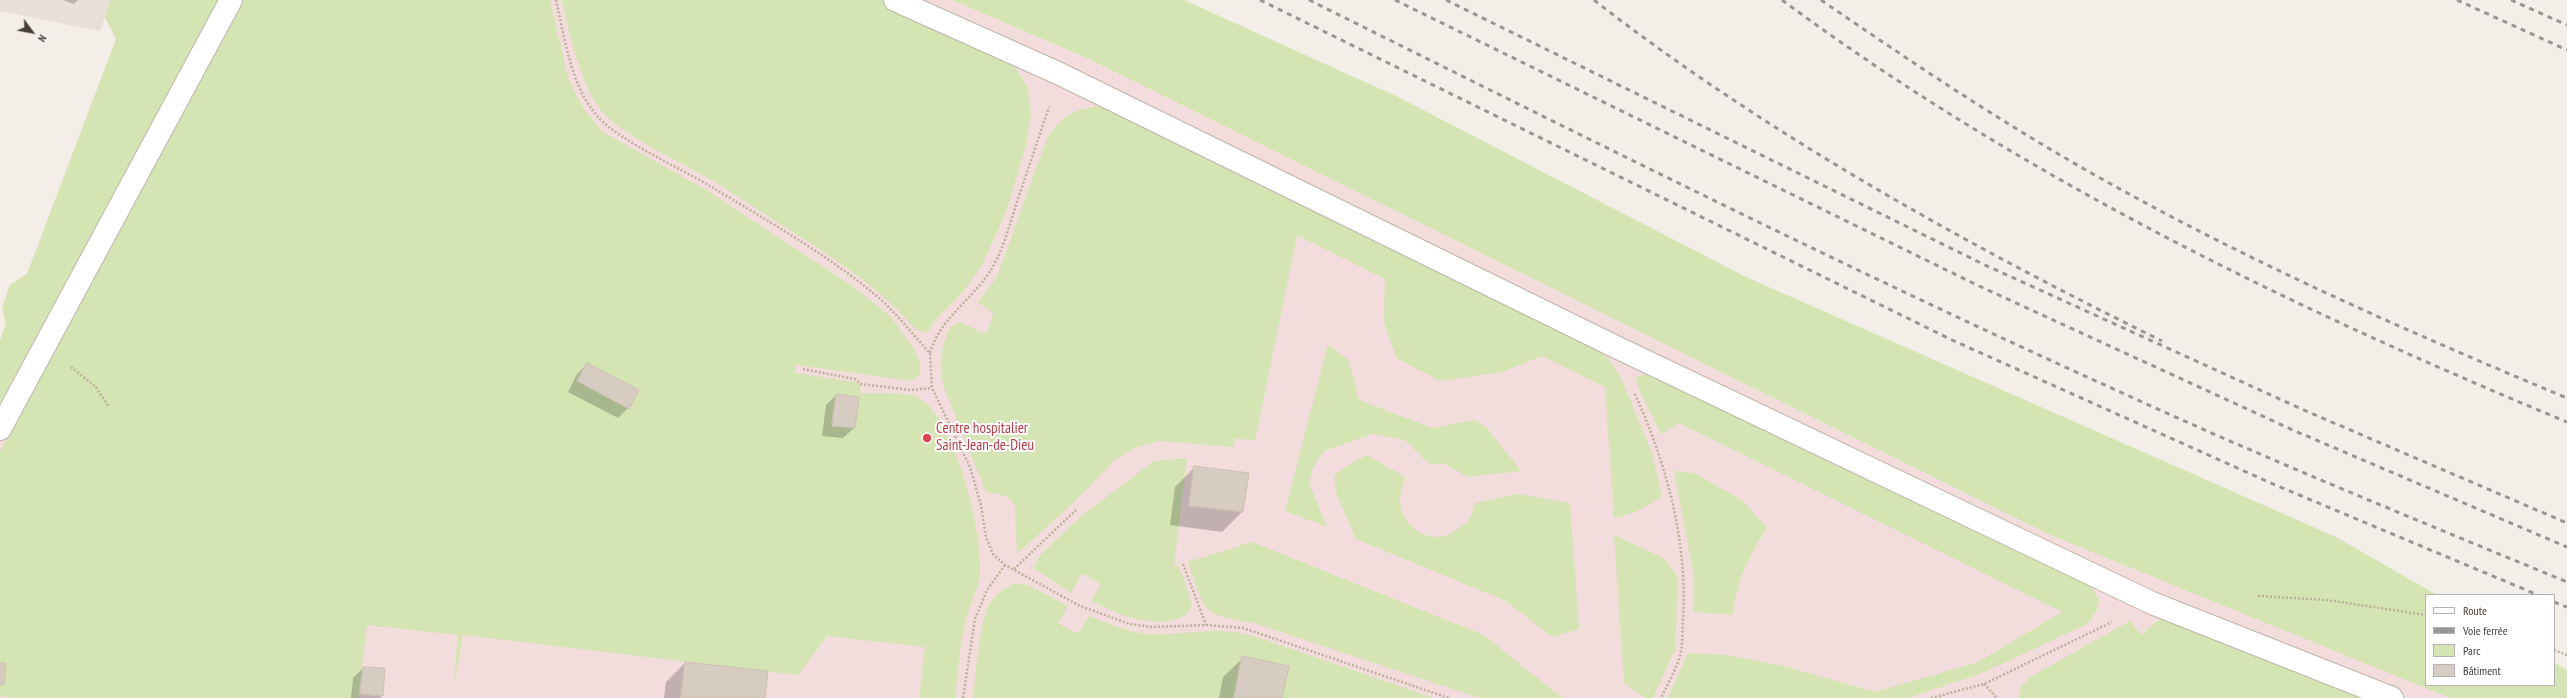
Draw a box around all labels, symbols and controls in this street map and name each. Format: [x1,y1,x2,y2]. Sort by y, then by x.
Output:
north arrow [12,12,52,52]
text: N [35,32,50,45]
place label: Centre hospitalier Saint-Jean-de-Dieu [936,420,1034,455]
marker: Centre hospitalier Saint-Jean-de-Dieu [921,432,933,444]
legend [2425,594,2555,686]
text: Route [2463,603,2487,618]
text: Voie ferrée [2463,623,2508,638]
text: Parc [2463,643,2480,658]
text: Bâtiment [2463,663,2501,678]

